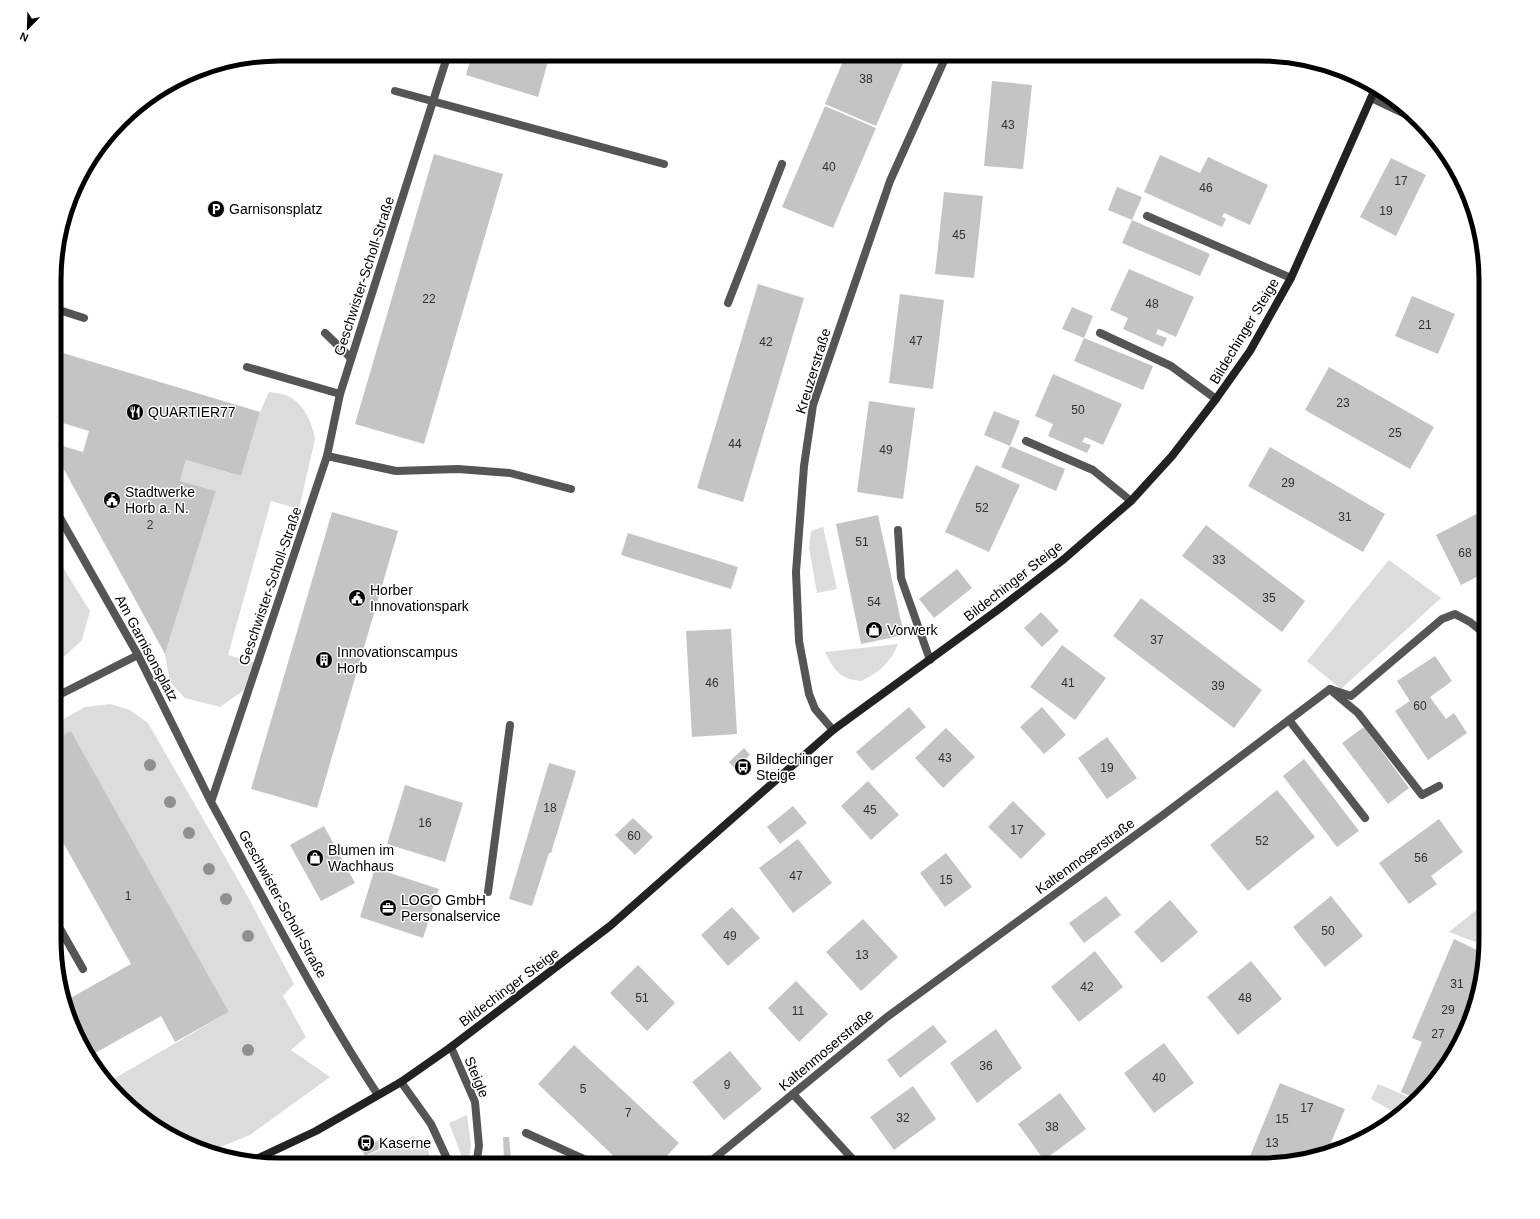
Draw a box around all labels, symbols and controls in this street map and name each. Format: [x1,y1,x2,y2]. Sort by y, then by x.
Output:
north arrow [8,8,48,48]
text: N [18,30,30,44]
house number: 38 [859,72,873,86]
house number: 43 [1001,118,1015,132]
house number: 40 [822,160,836,174]
house number: 17 [1394,174,1408,188]
house number: 46 [1199,181,1213,195]
street label: Geschwister-Scholl-Straße [331,194,397,358]
parking icon: Garnisonsplatz [206,199,226,219]
place label: Garnisonsplatz [229,201,322,217]
house number: 19 [1379,204,1393,218]
house number: 45 [952,228,966,242]
street label: Bildechinger Steige [1206,275,1282,387]
house number: 22 [422,292,436,306]
house number: 48 [1145,297,1159,311]
house number: 21 [1418,318,1432,332]
street label: Kreuzerstraße [792,326,834,416]
house number: 47 [909,334,923,348]
house number: 42 [759,335,773,349]
house number: 23 [1336,396,1350,410]
restaurant icon: QUARTIER77 [125,402,145,422]
house number: 50 [1071,403,1085,417]
place label: QUARTIER77 [148,404,236,420]
house number: 25 [1388,426,1402,440]
house number: 44 [728,437,742,451]
house number: 49 [879,443,893,457]
house number: 29 [1281,476,1295,490]
place label: Stadtwerke Horb a. N. [125,484,195,516]
public building icon: Stadtwerke Horb a. N. [102,490,122,510]
house number: 52 [975,501,989,515]
street label: Geschwister-Scholl-Straße [235,504,305,667]
house number: 31 [1338,510,1352,524]
house number: 2 [147,518,154,532]
house number: 51 [855,535,869,549]
street label: Bildechinger Steige [961,537,1066,624]
house number: 68 [1458,546,1472,560]
house number: 33 [1212,553,1226,567]
place label: Horber Innovationspark [370,582,470,614]
public building icon: Horber Innovationspark [347,588,367,608]
house number: 35 [1262,591,1276,605]
street label: Am Garnisonsplatz [112,592,182,704]
house number: 54 [867,595,881,609]
shop icon: Vorwerk [864,620,884,640]
place label: Vorwerk [887,622,939,638]
house number: 37 [1150,633,1164,647]
place label: Innovationscampus Horb [337,644,458,676]
building icon: Innovationscampus Horb [314,650,334,670]
house number: 46 [705,676,719,690]
house number: 41 [1061,676,1075,690]
house number: 39 [1211,679,1225,693]
house number: 60 [1413,699,1427,713]
place label: Bildechinger Steige [756,751,833,783]
house number: 43 [938,751,952,765]
bus stop icon: Bildechinger Steige [733,757,753,777]
house number: 19 [1100,761,1114,775]
house number: 18 [543,801,557,815]
house number: 45 [863,803,877,817]
street label: Kaltenmoserstraße [1032,815,1138,897]
house number: 16 [418,816,432,830]
house number: 17 [1010,823,1024,837]
street label: Geschwister-Scholl-Straße [236,827,330,981]
house number: 60 [627,829,641,843]
house number: 52 [1255,834,1269,848]
place label: Blumen im Wachhaus [328,842,394,874]
shop icon: Blumen im Wachhaus [305,848,325,868]
house number: 56 [1414,851,1428,865]
house number: 47 [789,869,803,883]
house number: 15 [939,873,953,887]
house number: 1 [125,889,132,903]
place label: LOGO GmbH Personalservice [401,892,501,924]
office icon: LOGO GmbH Personalservice [378,898,398,918]
house number: 50 [1321,924,1335,938]
house number: 49 [723,929,737,943]
street label: Bildechinger Steige [456,944,562,1030]
house number: 13 [855,948,869,962]
house number: 31 [1450,977,1464,991]
house number: 42 [1080,980,1094,994]
house number: 51 [635,991,649,1005]
house number: 48 [1238,991,1252,1005]
house number: 29 [1441,1003,1455,1017]
house number: 11 [792,1004,805,1018]
street label: Kaltenmoserstraße [776,1006,877,1094]
house number: 27 [1431,1027,1445,1041]
street label: Steigle [462,1054,493,1100]
house number: 36 [979,1059,993,1073]
house number: 40 [1152,1071,1166,1085]
house number: 9 [724,1078,731,1092]
house number: 5 [580,1082,587,1096]
house number: 17 [1300,1101,1314,1115]
house number: 7 [625,1106,632,1120]
house number: 32 [896,1111,910,1125]
house number: 15 [1275,1112,1289,1126]
house number: 38 [1045,1120,1059,1134]
bus stop icon: Kaserne [356,1133,376,1153]
place label: Kaserne [379,1135,431,1151]
house number: 13 [1265,1136,1279,1150]

